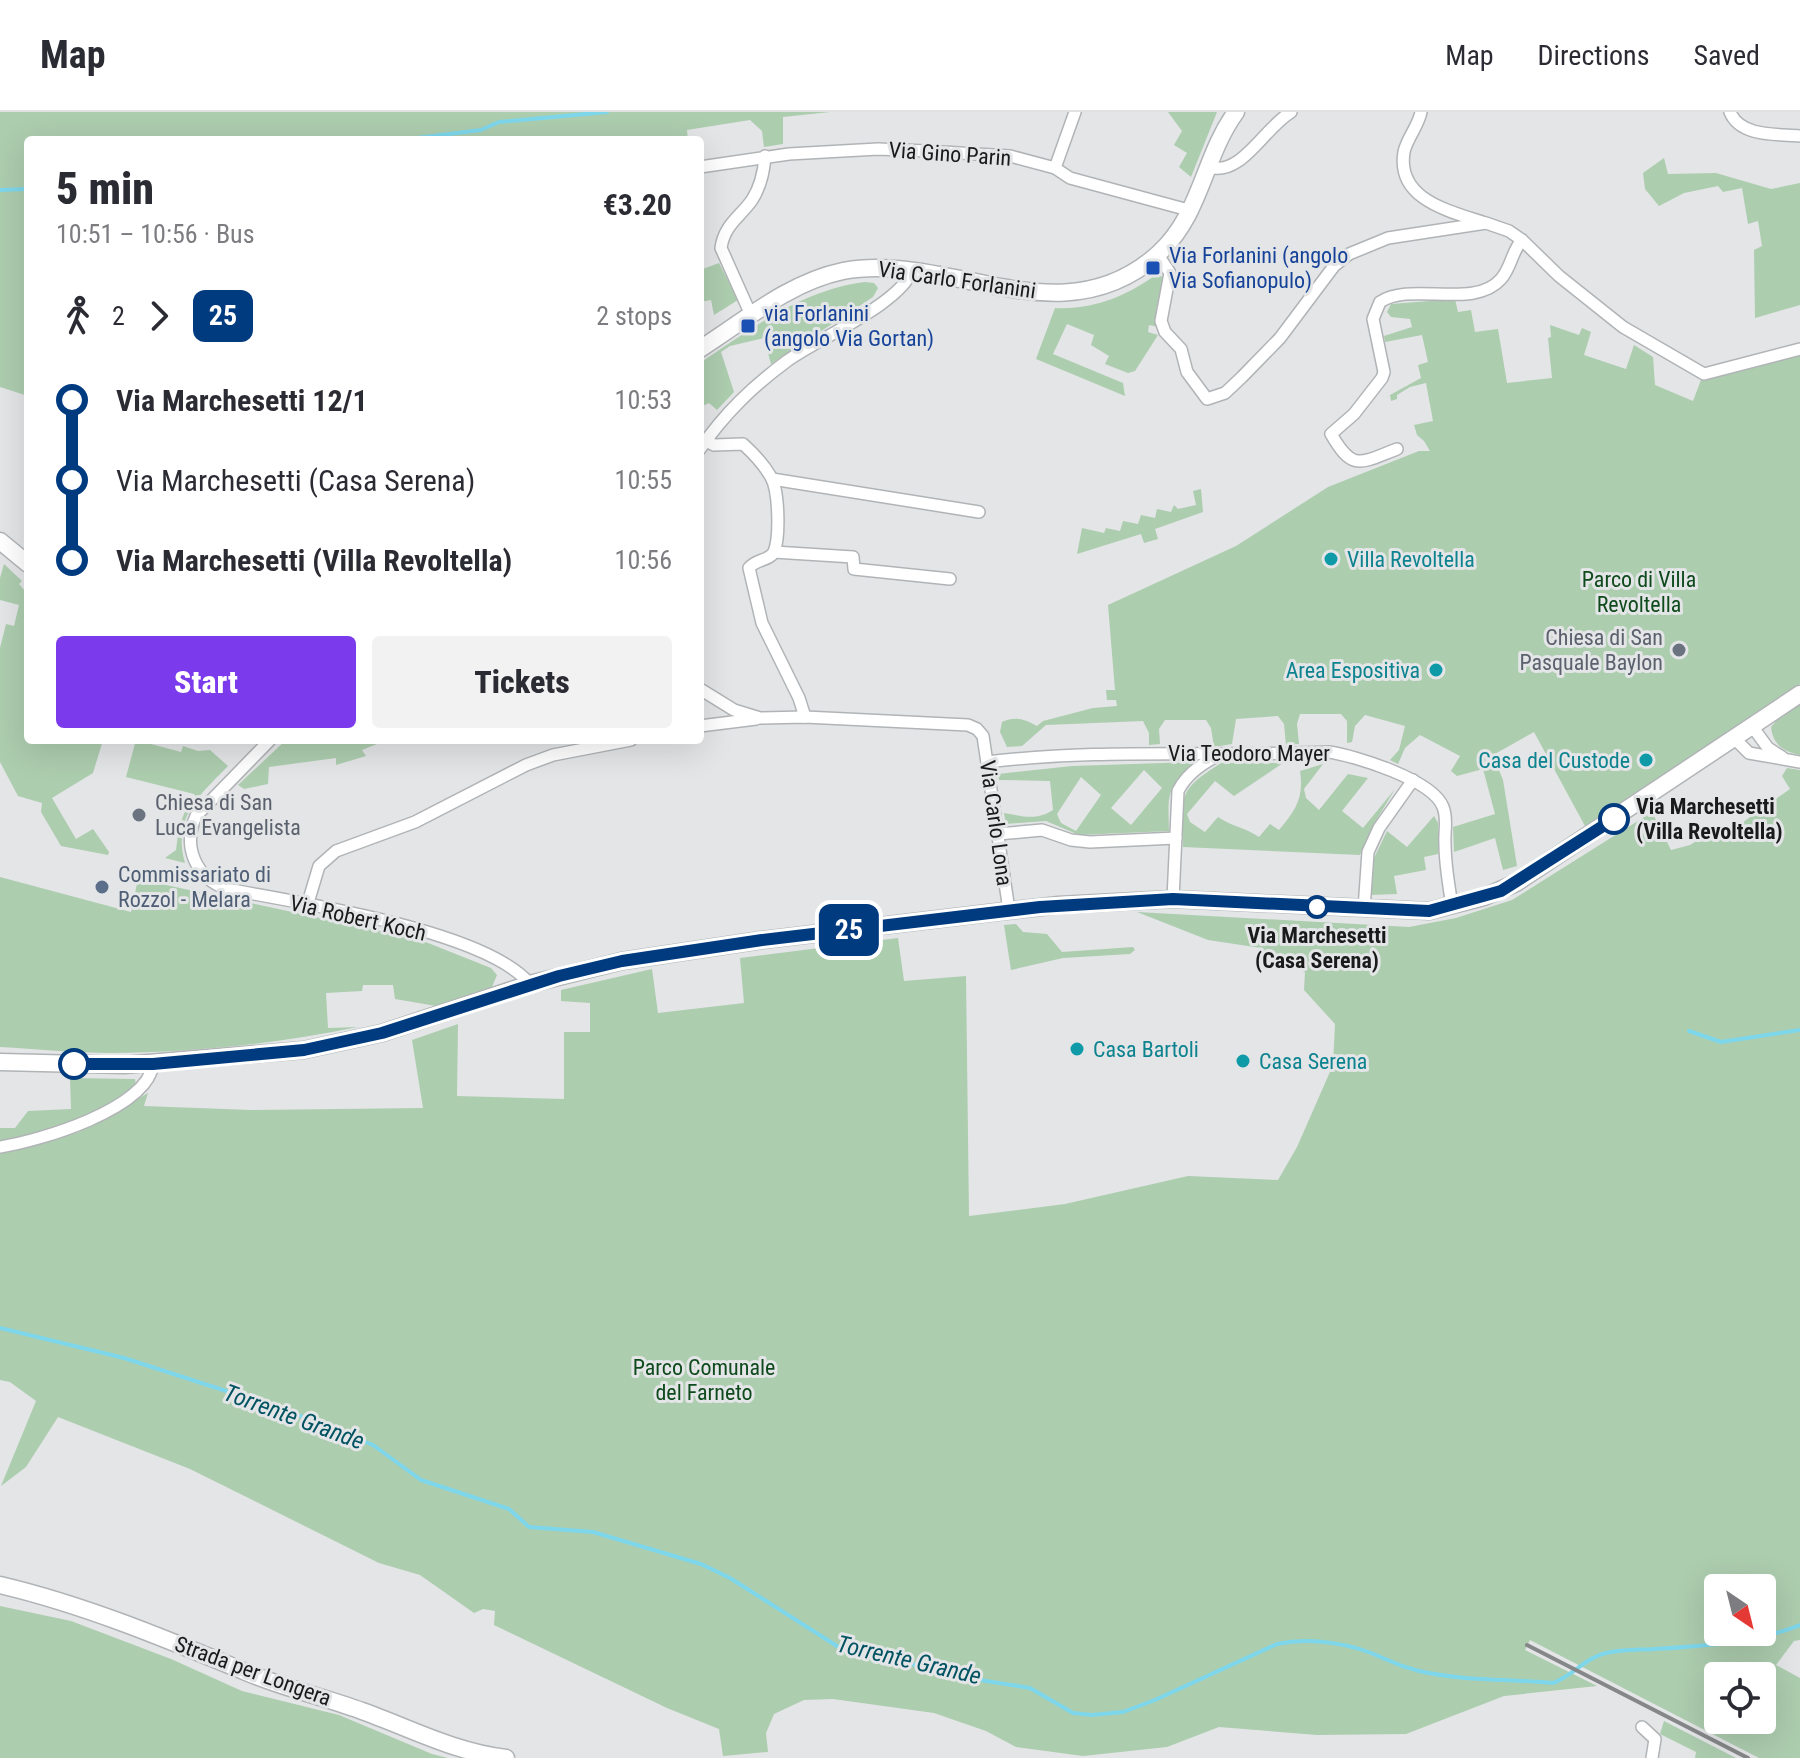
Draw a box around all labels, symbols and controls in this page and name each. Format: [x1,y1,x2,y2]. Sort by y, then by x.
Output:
text: Map [40,33,106,77]
text: Map [1445,39,1494,72]
text: Directions [1538,39,1649,72]
text: Saved [1693,39,1760,72]
street label: Via Gino Parin [888,137,1012,171]
text: 5 min [56,163,154,215]
text: €3.20 [603,187,672,222]
text: 10:51 – 10:56 · Bus [56,219,255,249]
place label: Via Forlanini (angolo Via Sofianopulo) [1169,243,1348,294]
street label: Via Carlo Forlanini [877,257,1037,303]
marker: Via Forlanini (angolo Via Sofianopulo) [1144,259,1162,277]
icon: walk [56,294,100,338]
icon: forward [137,294,181,338]
text: 25 [209,299,237,332]
text: 2 [112,301,125,331]
text: 2 stops [596,301,672,331]
place label: via Forlanini (angolo Via Gortan) [764,301,934,352]
marker: via Forlanini (angolo Via Gortan) [739,317,757,335]
text: Via Marchesetti 12/1 [116,383,368,418]
text: 10:53 [615,385,672,415]
text: Via Marchesetti (Casa Serena) [116,463,475,498]
text: 10:55 [615,465,672,495]
text: Via Marchesetti (Villa Revoltella) [116,543,512,578]
text: 10:56 [615,545,672,575]
place label: Villa Revoltella [1347,547,1475,572]
marker: Villa Revoltella [1322,550,1340,568]
park label: Parco di Villa Revoltella [1582,567,1696,617]
place label: Chiesa di San Pasquale Baylon [1519,625,1663,675]
button: Start [56,636,356,728]
button: Tickets [372,636,672,728]
marker: Chiesa di San Pasquale Baylon [1670,641,1688,659]
place label: Area Espositiva [1286,658,1420,683]
marker: Area Espositiva [1427,661,1445,679]
street label: Via Teodoro Mayer [1168,741,1330,766]
place label: Casa del Custode [1478,748,1630,773]
marker: Casa del Custode [1637,751,1655,769]
street label: Via Carlo Lona [975,759,1017,887]
place label: Chiesa di San Luca Evangelista [155,790,301,840]
place label: Via Marchesetti (Villa Revoltella) [1636,794,1783,844]
marker: Via Marchesetti (Villa Revoltella) [1599,804,1629,834]
marker: Chiesa di San Luca Evangelista [130,806,148,824]
place label: Commissariato di Rozzol - Melara [118,862,271,912]
marker: Commissariato di Rozzol - Melara [93,878,111,896]
street label: Via Robert Koch [287,890,429,946]
marker: Via Marchesetti (Casa Serena) [1306,896,1328,918]
line badge: 25 [813,904,885,956]
text: 25 [835,913,863,946]
place label: Via Marchesetti (Casa Serena) [1248,923,1386,973]
place label: Casa Bartoli [1093,1037,1199,1062]
marker: Casa Bartoli [1068,1040,1086,1058]
unlabelled marker [59,1049,89,1079]
place label: Casa Serena [1259,1049,1367,1074]
marker: Casa Serena [1234,1052,1252,1070]
park label: Parco Comunale del Farneto [633,1355,775,1405]
water label: Torrente Grande [220,1379,368,1455]
north arrow [1704,1574,1776,1646]
map controls [1704,1574,1776,1734]
water label: Torrente Grande [834,1630,984,1690]
street label: Strada per Longera [172,1631,334,1711]
button: locate [1704,1662,1776,1734]

